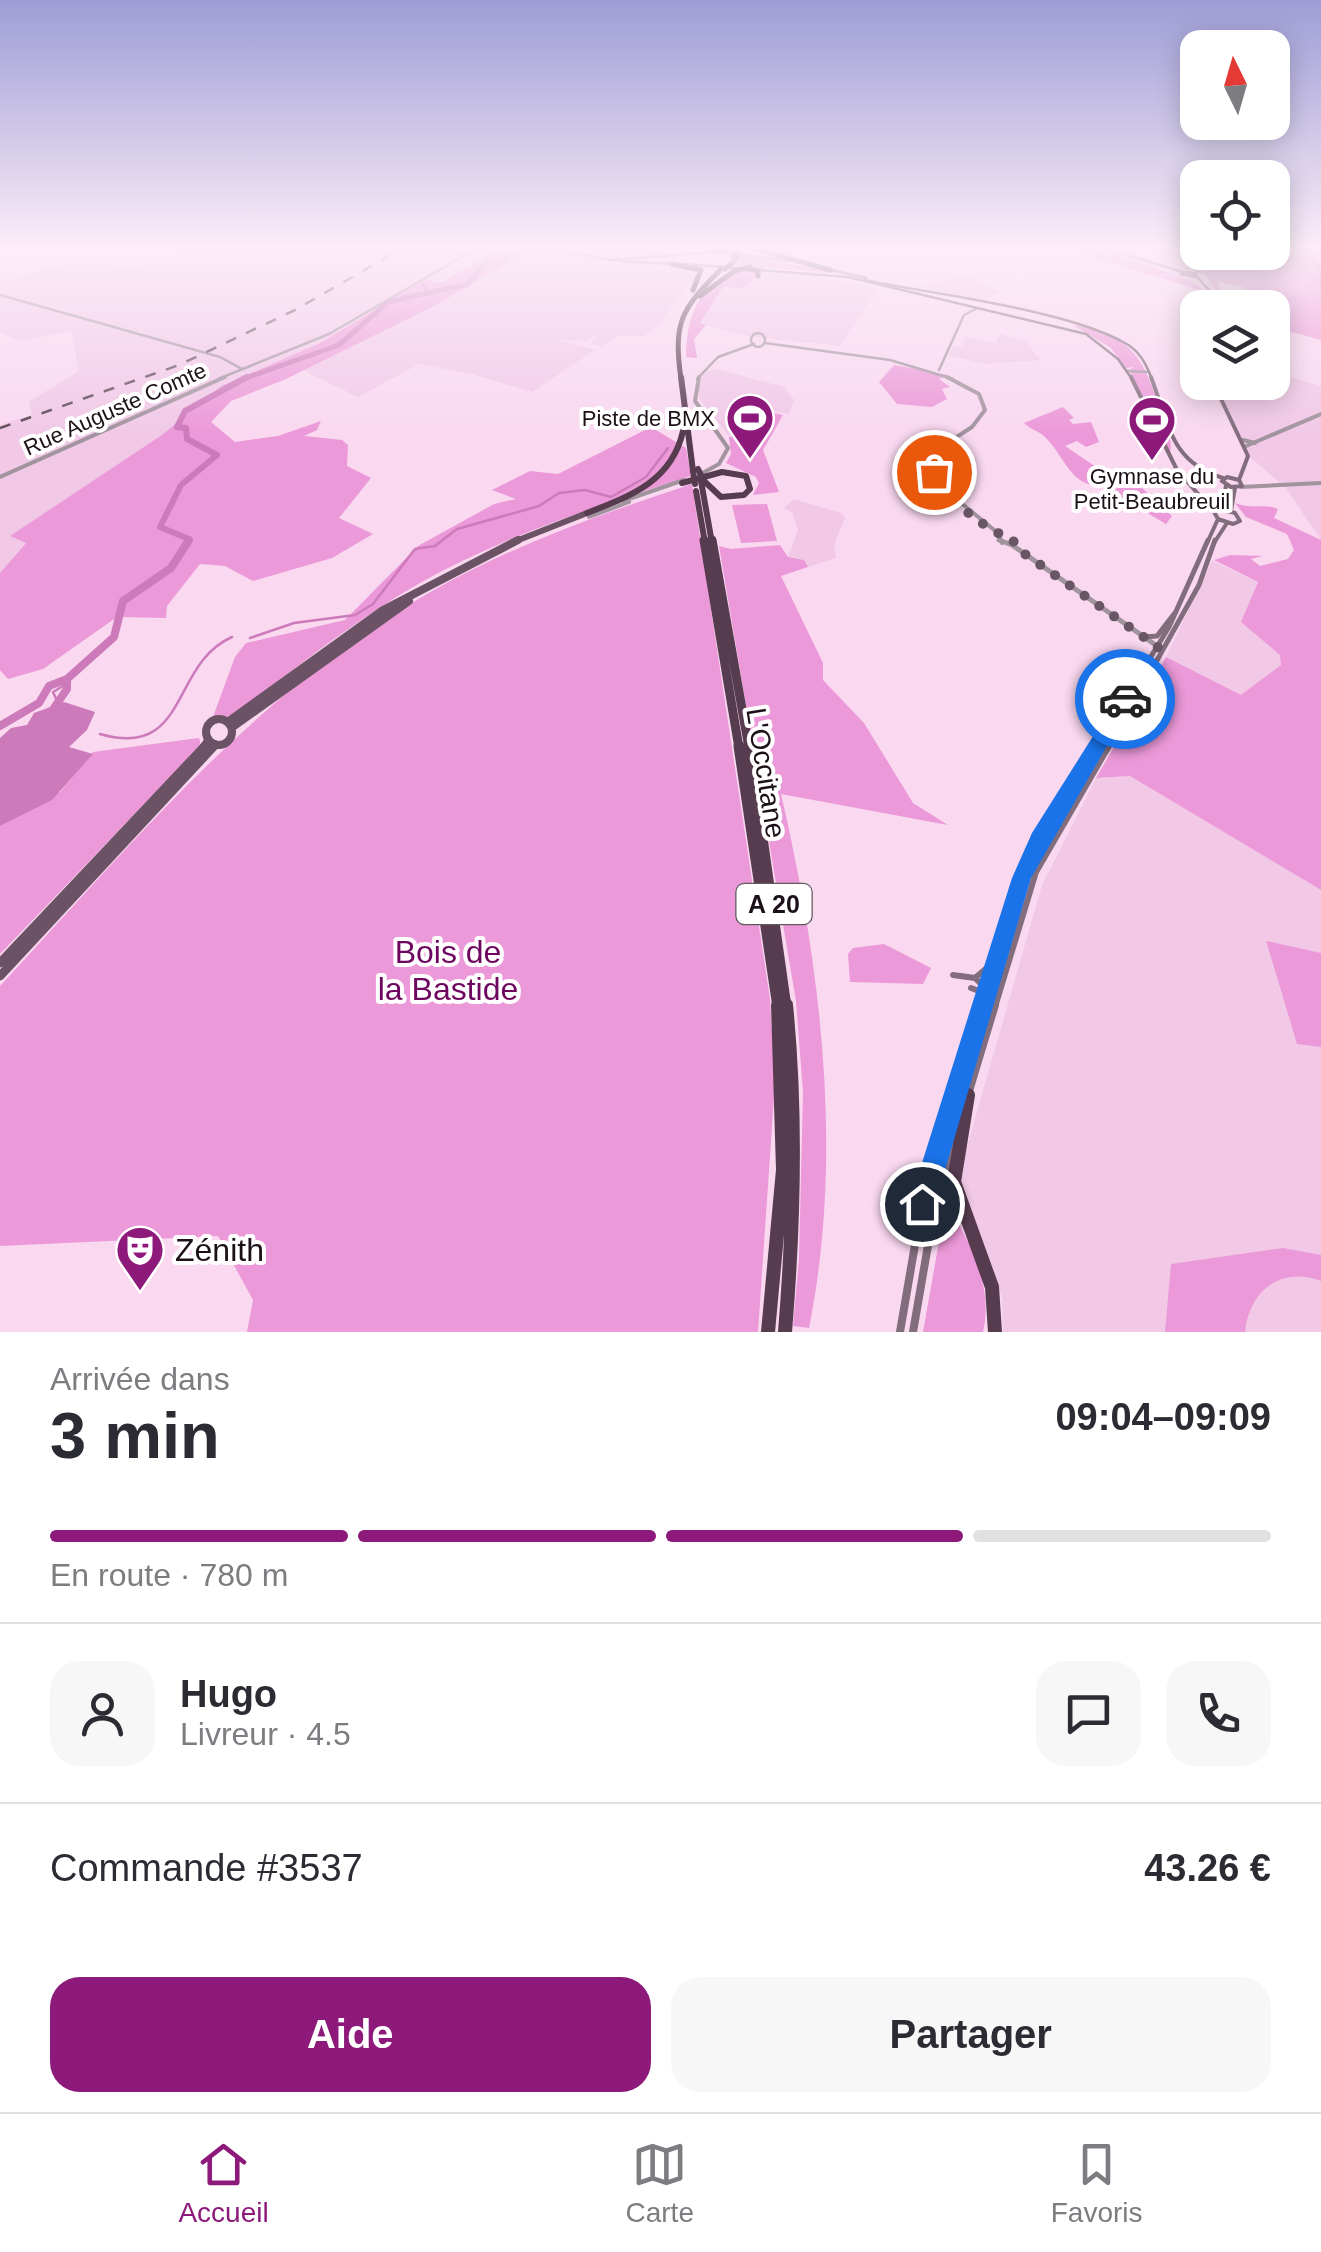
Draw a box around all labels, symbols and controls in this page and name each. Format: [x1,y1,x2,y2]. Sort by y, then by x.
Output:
north arrow [1180,30,1290,140]
map controls [1180,30,1290,400]
button: locate [1180,160,1290,270]
button: layers [1180,290,1290,400]
street label: Rue Auguste Comte [20,358,210,460]
sports icon: Piste de BMX [724,392,776,460]
sports icon: Gymnase du Petit-Beaubreuil [1126,394,1178,462]
place label: Piste de BMX [582,406,715,431]
pin [892,430,977,515]
icon: bag [907,445,962,500]
place label: Gymnase du Petit-Beaubreuil [1074,464,1230,514]
courier [1075,649,1175,749]
icon: car [1098,672,1153,727]
street label: L'Occitane [740,706,792,840]
road number: A 20 [736,884,812,924]
park label: Bois de la Bastide [378,934,518,1007]
pin [880,1162,965,1247]
icon: home [895,1177,950,1232]
theatre icon: Zénith [114,1224,166,1292]
place label: Zénith [175,1232,264,1268]
text: Arrivée dans [50,1361,230,1397]
text: 09:04–09:09 [1055,1396,1271,1438]
text: 3 min [50,1399,220,1472]
text: En route · 780 m [50,1557,288,1593]
button: person [50,1661,155,1766]
button: chat [1036,1661,1141,1766]
button: phone [1166,1661,1271,1766]
text: Hugo [180,1673,277,1715]
text: Livreur · 4.5 [180,1716,351,1752]
text: Commande #3537 [50,1847,363,1889]
text: 43.26 € [1144,1847,1271,1889]
button: Aide [50,1977,651,2092]
button: Partager [671,1977,1271,2092]
tab: Accueil [178,2137,269,2229]
tab: Carte [625,2137,694,2229]
tab: Favoris [1051,2137,1143,2229]

